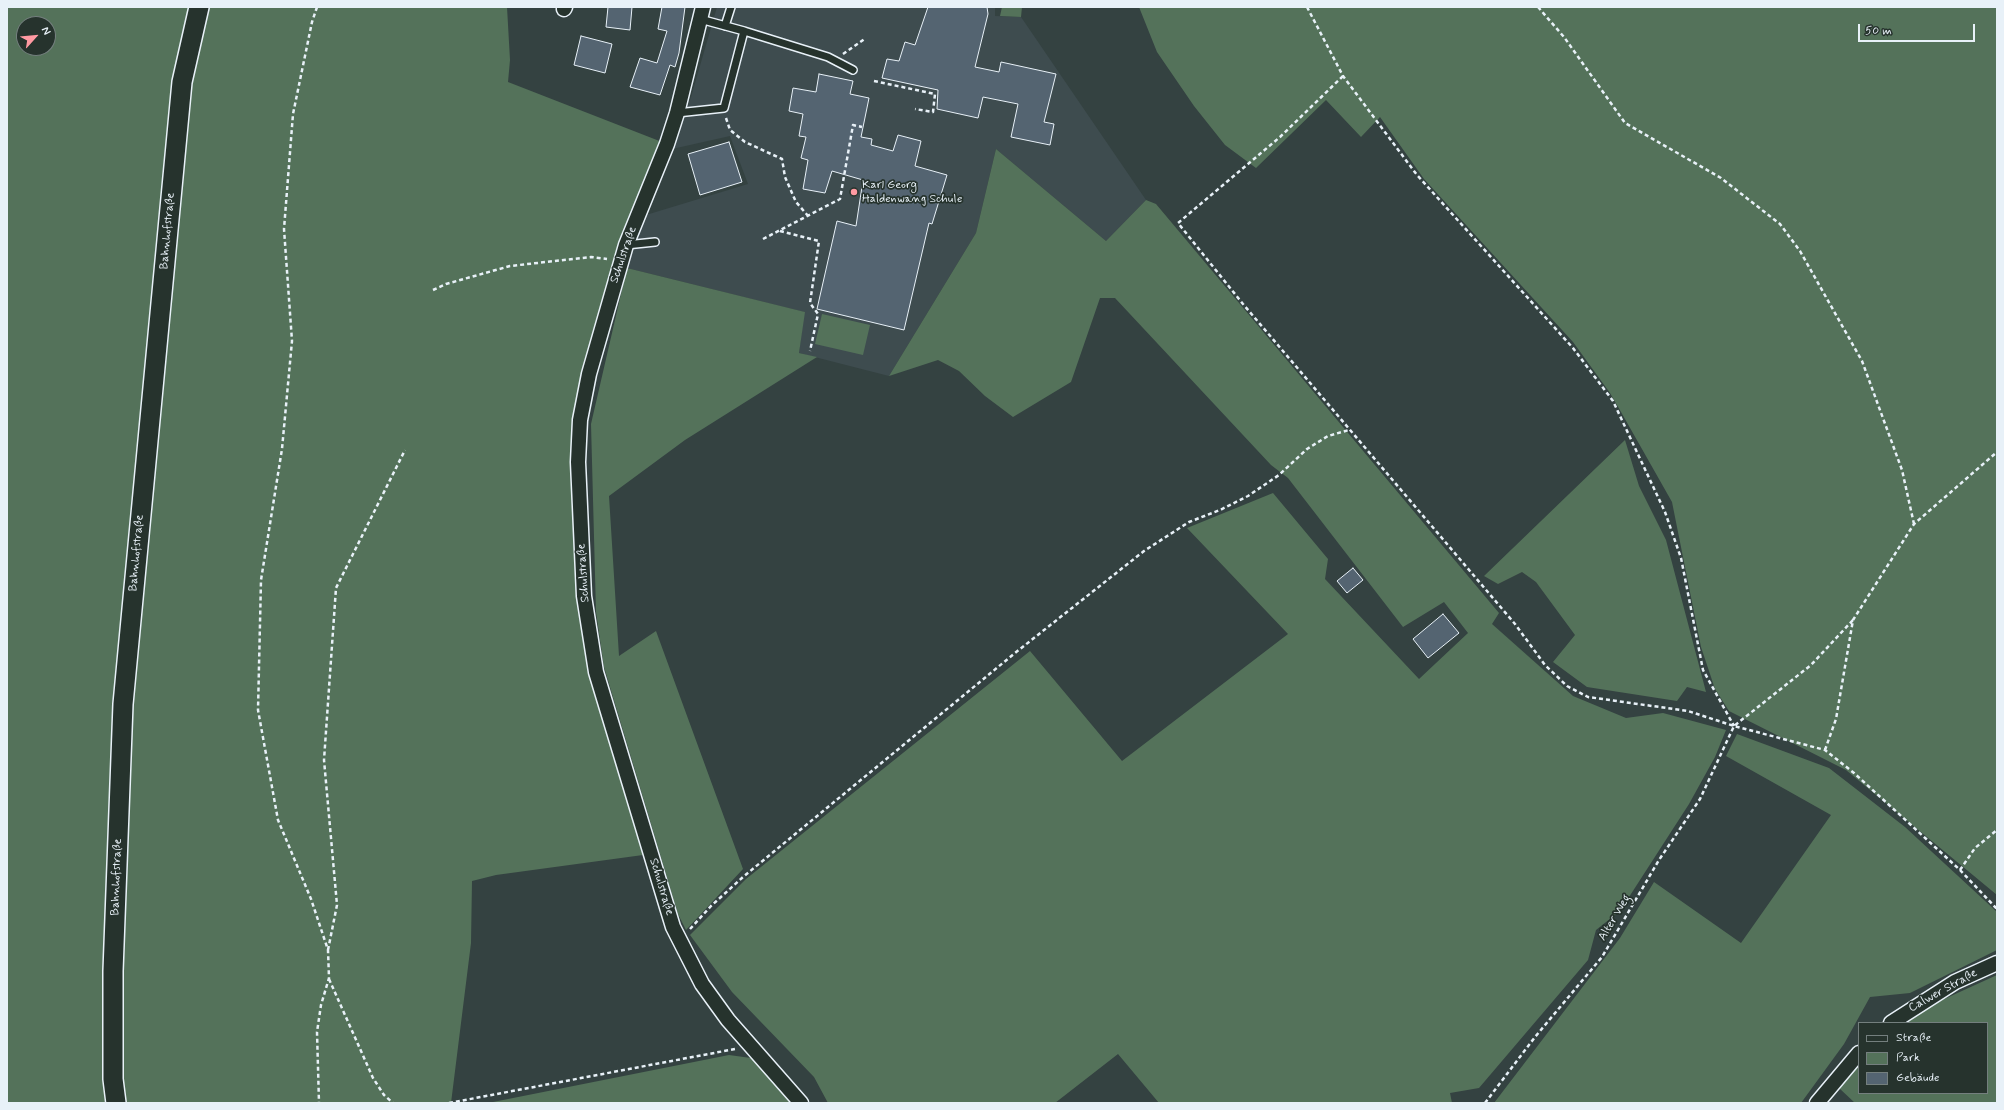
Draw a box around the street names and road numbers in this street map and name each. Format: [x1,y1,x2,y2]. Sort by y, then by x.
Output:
street label: Bahnhofstraße [157,192,179,270]
street label: Schulstraße [608,225,640,285]
street label: Bahnhofstraße [126,514,148,592]
street label: Schulstraße [575,543,593,603]
street label: Bahnhofstraße [108,838,126,916]
street label: Schulstraße [645,857,677,917]
street label: Alter Weg [1596,892,1634,944]
street label: Calwer Straße [1906,966,1980,1016]

